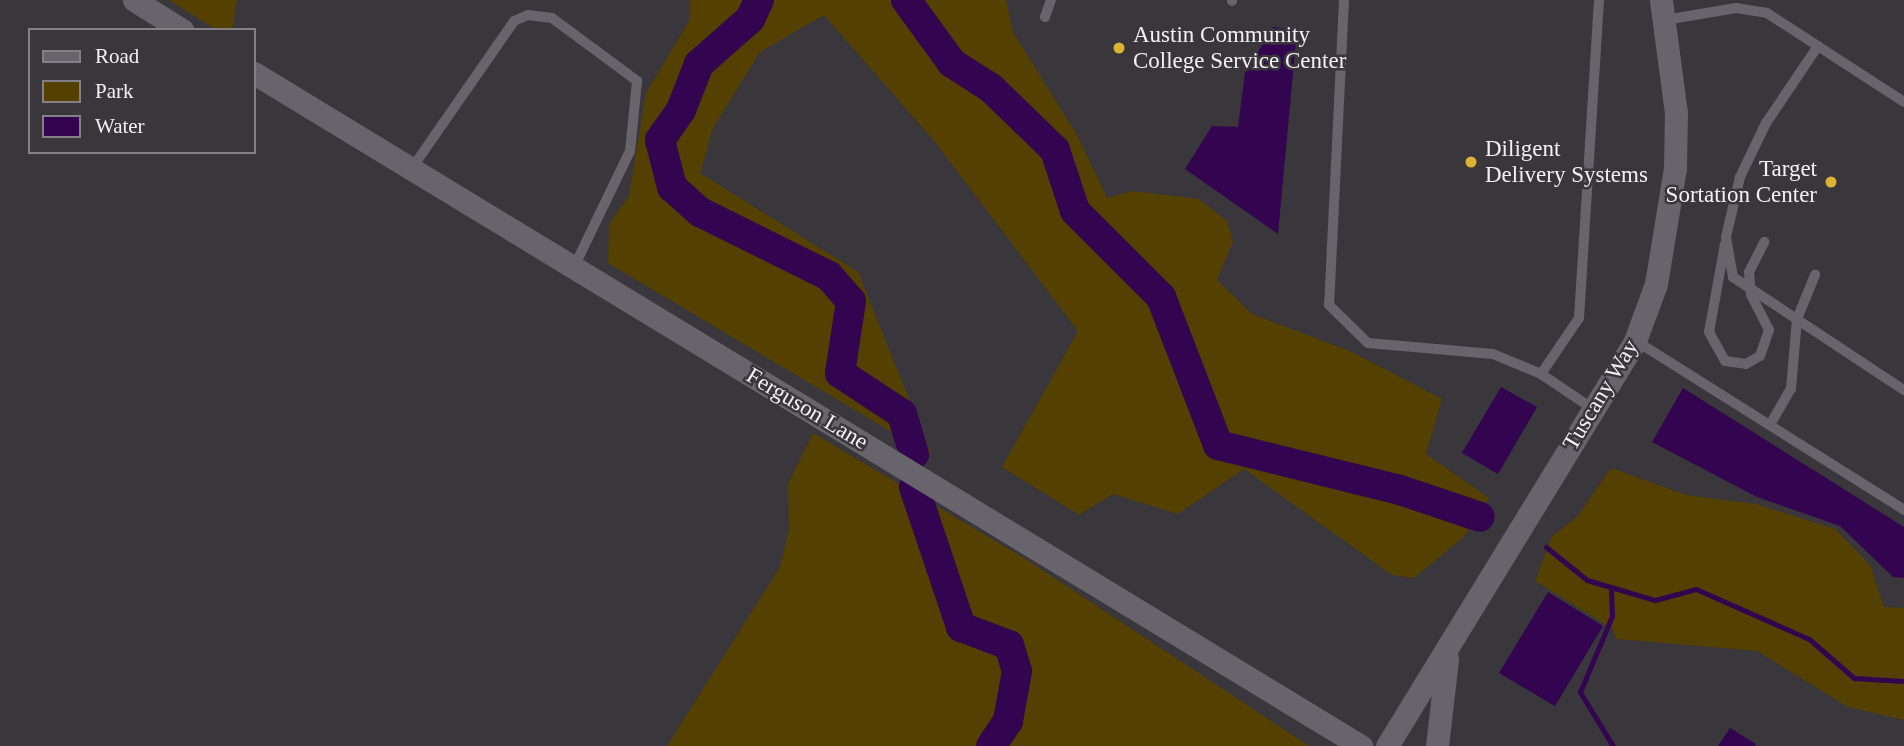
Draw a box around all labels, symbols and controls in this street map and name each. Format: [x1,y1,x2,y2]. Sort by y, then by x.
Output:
place label: Austin Community College Service Center [1133,21,1346,75]
legend [28,28,256,154]
marker: Austin Community College Service Center [1111,40,1127,56]
text: Road [95,44,139,68]
text: Park [95,79,134,103]
text: Water [95,114,145,138]
place label: Diligent Delivery Systems [1485,135,1648,189]
marker: Diligent Delivery Systems [1463,154,1479,170]
place label: Target Sortation Center [1666,155,1817,209]
marker: Target Sortation Center [1823,174,1839,190]
street label: Tuscany Way [1557,335,1645,455]
street label: Ferguson Lane [741,362,873,456]

